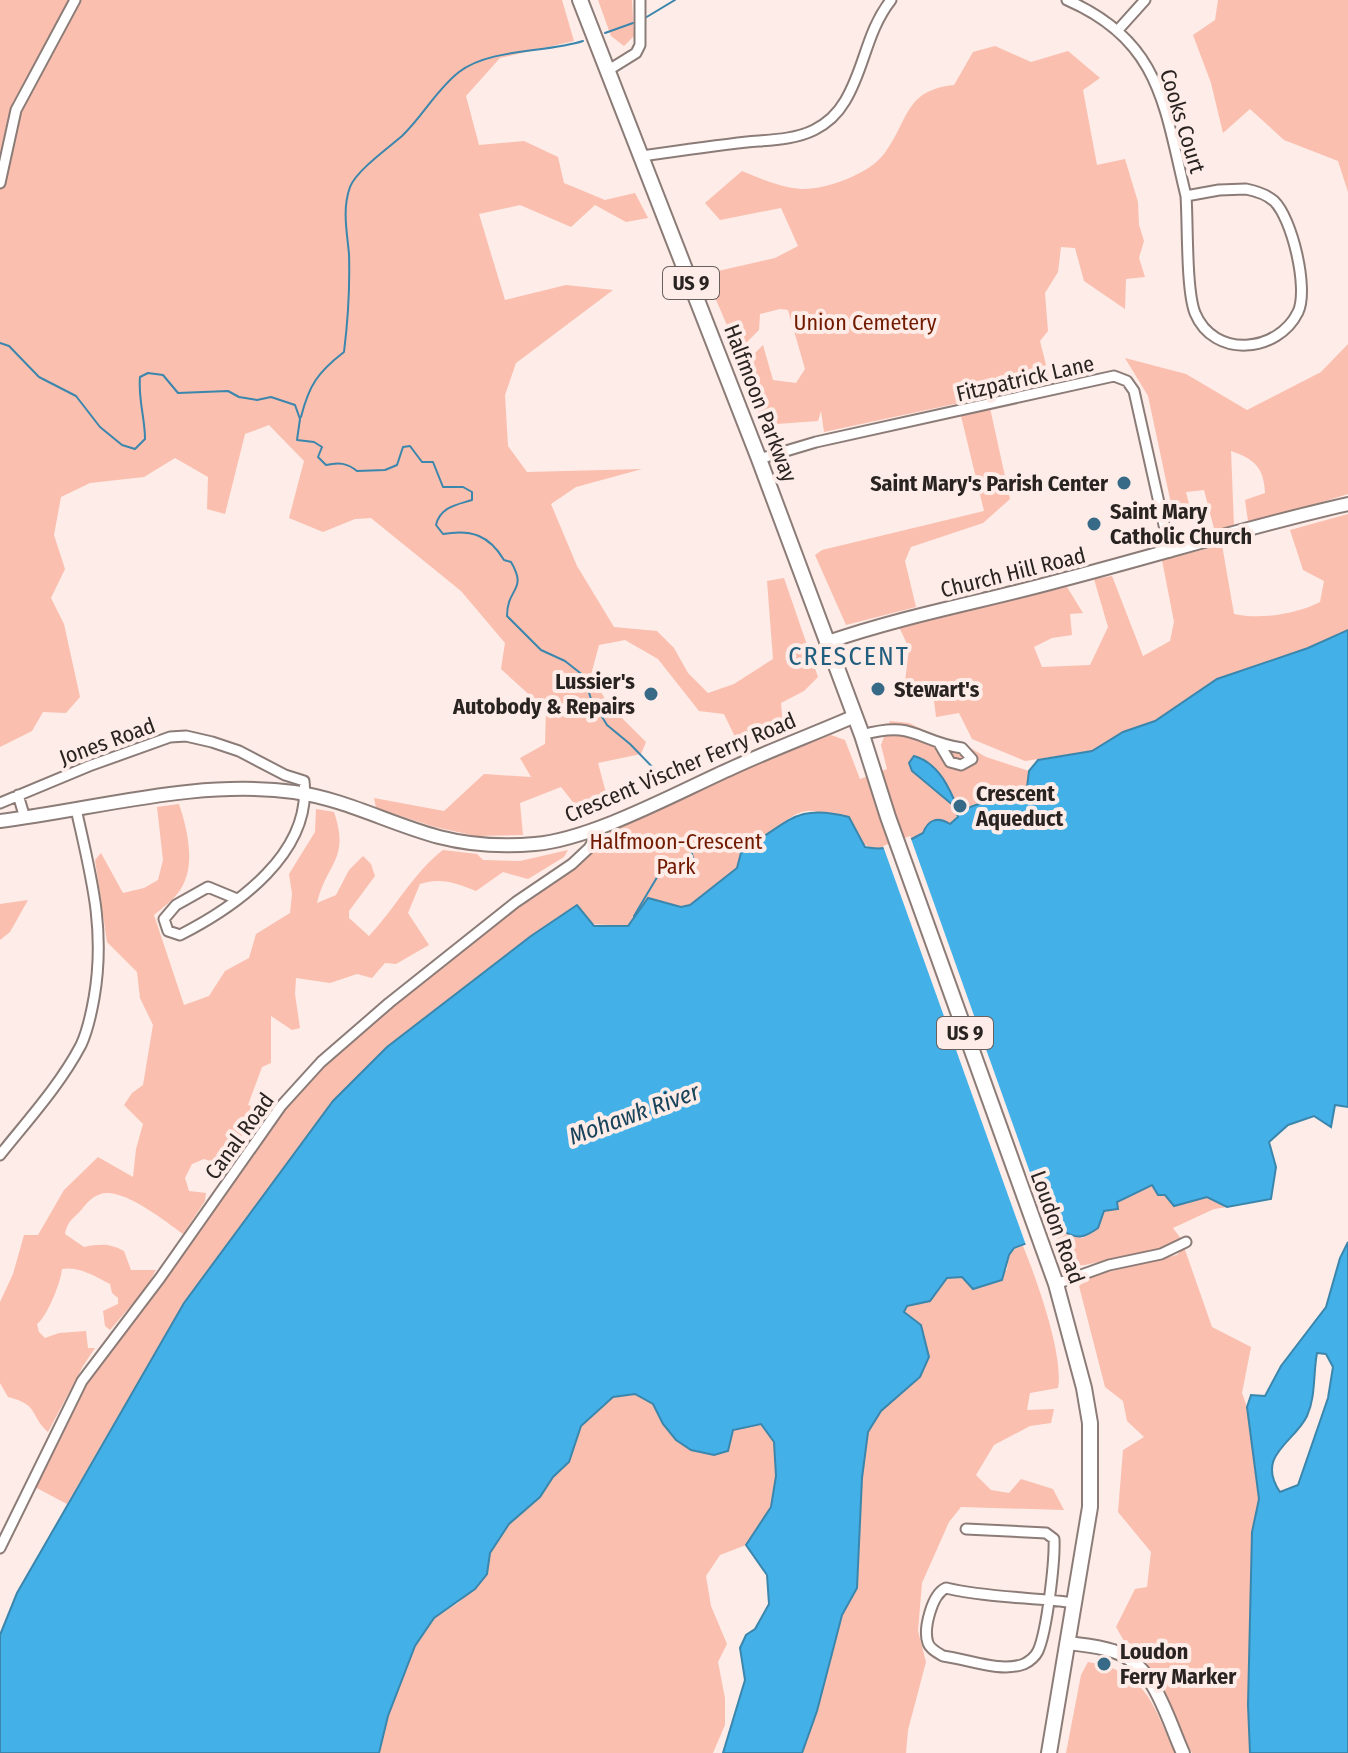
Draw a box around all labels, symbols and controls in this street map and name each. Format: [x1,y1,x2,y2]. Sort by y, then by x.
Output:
street label: Cooks Court [1154,66,1211,177]
road number: US 9 [663,267,719,299]
park label: Union Cemetery [793,309,937,336]
street label: Halfmoon Parkway [718,321,803,486]
street label: Fitzpatrick Lane [954,350,1097,407]
place label: Saint Mary's Parish Center [870,470,1109,497]
marker: Saint Mary's Parish Center [1115,474,1133,492]
place label: Saint Mary Catholic Church [1110,498,1252,550]
marker: Saint Mary Catholic Church [1085,515,1103,533]
street label: Church Hill Road [938,541,1088,604]
district label: CRESCENT [788,641,910,672]
place label: Lussier's Autobody & Repairs [452,668,635,720]
place label: Stewart's [894,676,980,703]
marker: Stewart's [869,680,887,698]
marker: Lussier's Autobody & Repairs [642,685,660,703]
street label: Crescent Vischer Ferry Road [561,706,800,828]
street label: Jones Road [55,712,159,771]
place label: Crescent Aqueduct [975,780,1064,832]
marker: Crescent Aqueduct [951,797,969,815]
park label: Halfmoon-Crescent Park [589,828,763,880]
road number: US 9 [937,1017,993,1049]
water label: Mohawk River [565,1077,704,1151]
street label: Canal Road [199,1088,280,1185]
street label: Loudon Road [1025,1167,1090,1287]
place label: Loudon Ferry Marker [1120,1638,1237,1690]
marker: Loudon Ferry Marker [1095,1655,1113,1673]

